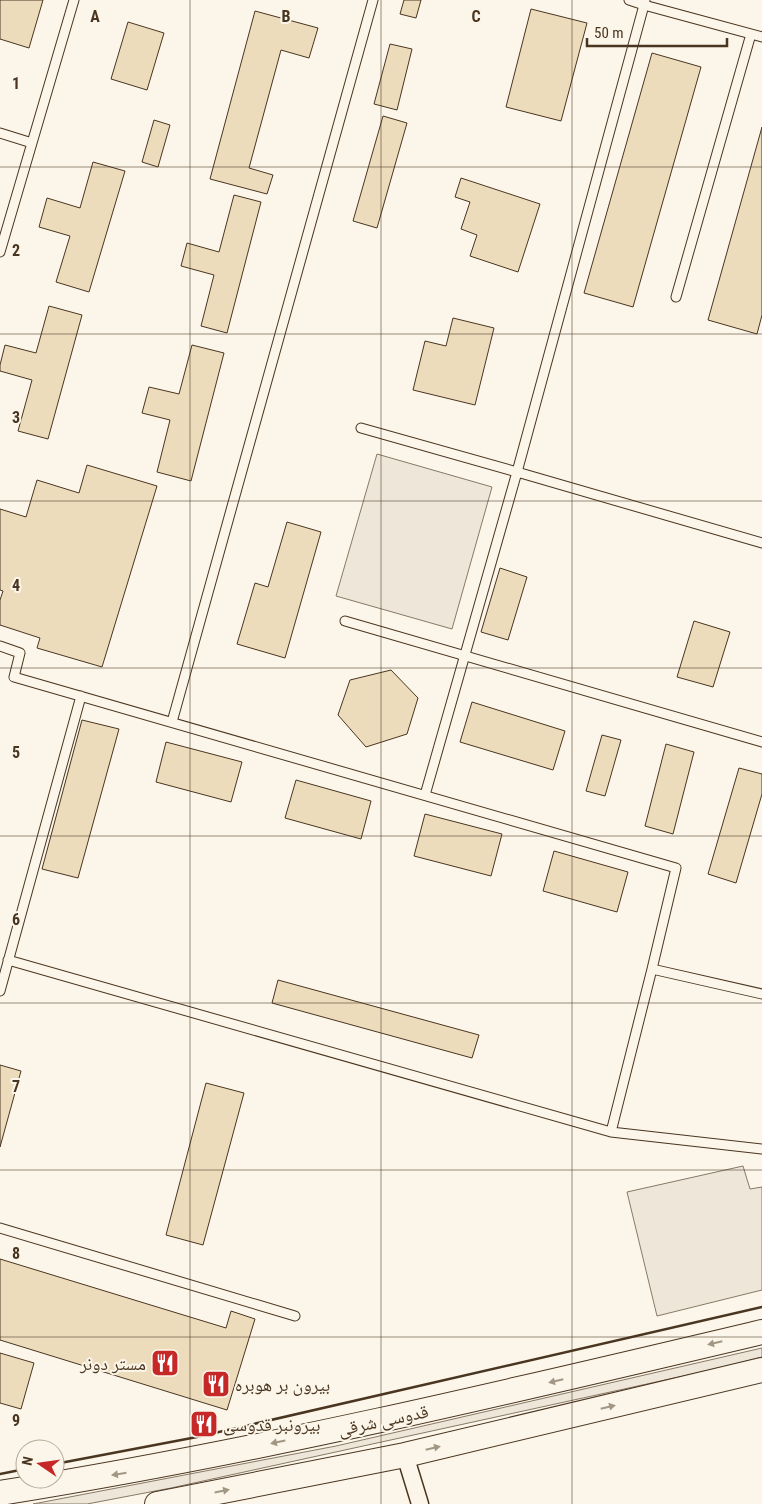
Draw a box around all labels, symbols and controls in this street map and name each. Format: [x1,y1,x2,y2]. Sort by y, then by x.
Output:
text: A [90,7,100,26]
text: B [282,7,291,26]
text: C [471,7,481,26]
scale bar [587,15,727,47]
text: 50 m [594,24,624,42]
text: 1 [12,74,20,93]
text: 2 [12,241,20,260]
text: 3 [12,408,20,427]
text: 4 [12,576,20,595]
text: 5 [12,743,20,762]
text: 6 [12,910,20,929]
text: 7 [12,1077,20,1096]
text: 8 [12,1244,20,1263]
one-way arrow [707,1339,722,1347]
restaurant icon: مستر دونر [150,1348,180,1378]
place label: مستر دونر [79,1353,146,1374]
restaurant icon: بیرون بر هوبره [201,1369,231,1399]
place label: بیرون بر هوبره [235,1374,330,1396]
one-way arrow [549,1377,564,1385]
street label: قدوسی شرقی [336,1400,430,1441]
one-way arrow [601,1403,616,1411]
restaurant icon: بیرونبر قدوسی [189,1409,219,1439]
text: 9 [12,1411,20,1430]
place label: بیرونبر قدوسی [223,1414,321,1436]
one-way arrow [271,1438,286,1446]
north arrow [15,1439,65,1489]
one-way arrow [425,1444,440,1452]
text: N [19,1455,36,1467]
one-way arrow [110,1471,126,1479]
one-way arrow [215,1487,230,1495]

